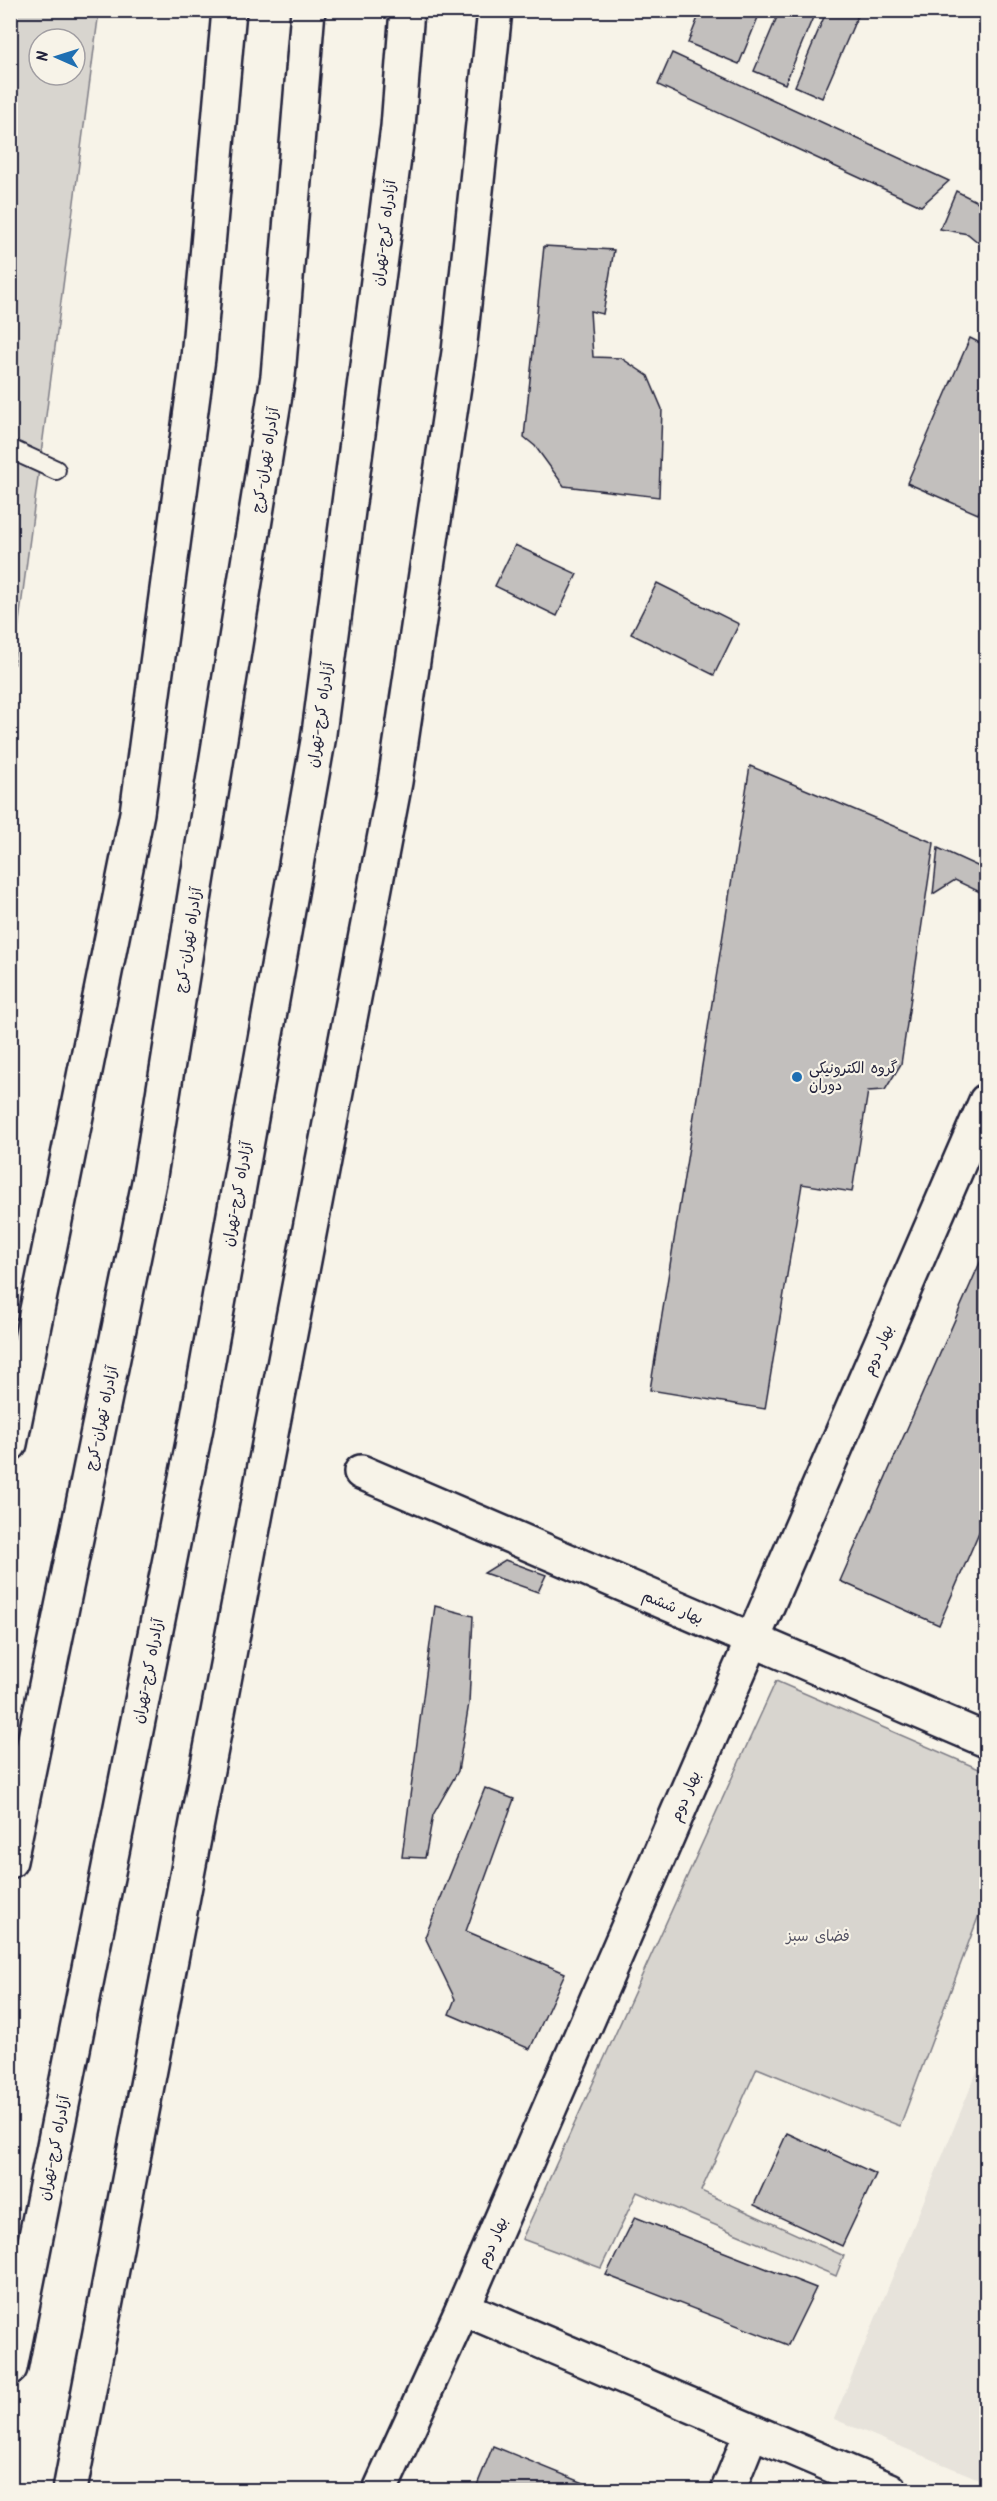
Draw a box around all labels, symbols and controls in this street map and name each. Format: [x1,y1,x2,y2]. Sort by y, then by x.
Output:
north arrow [27,27,87,87]
text: N [31,51,56,62]
street label: آزادراه کرج-تهران [367,178,404,287]
street label: آزادراه تهران-کرج [246,404,286,515]
street label: آزادراه کرج-تهران [302,660,340,769]
street label: آزادراه تهران-کرج [169,884,209,995]
place label: گروه الکترونیکی دوران [809,1057,898,1098]
marker: گروه الکترونیکی دوران [790,1070,804,1084]
street label: آزادراه کرج-تهران [217,1138,259,1249]
street label: بهار دوم [857,1321,900,1380]
street label: آزادراه تهران-کرج [79,1362,125,1473]
street label: بهار ششم [638,1584,707,1632]
street label: آزادراه کرج-تهران [127,1615,171,1726]
street label: بهار دوم [664,1767,707,1826]
park label: فضای سبز [784,1925,850,1949]
street label: آزادراه کرج-تهران [33,2092,77,2203]
street label: بهار دوم [471,2213,514,2272]

